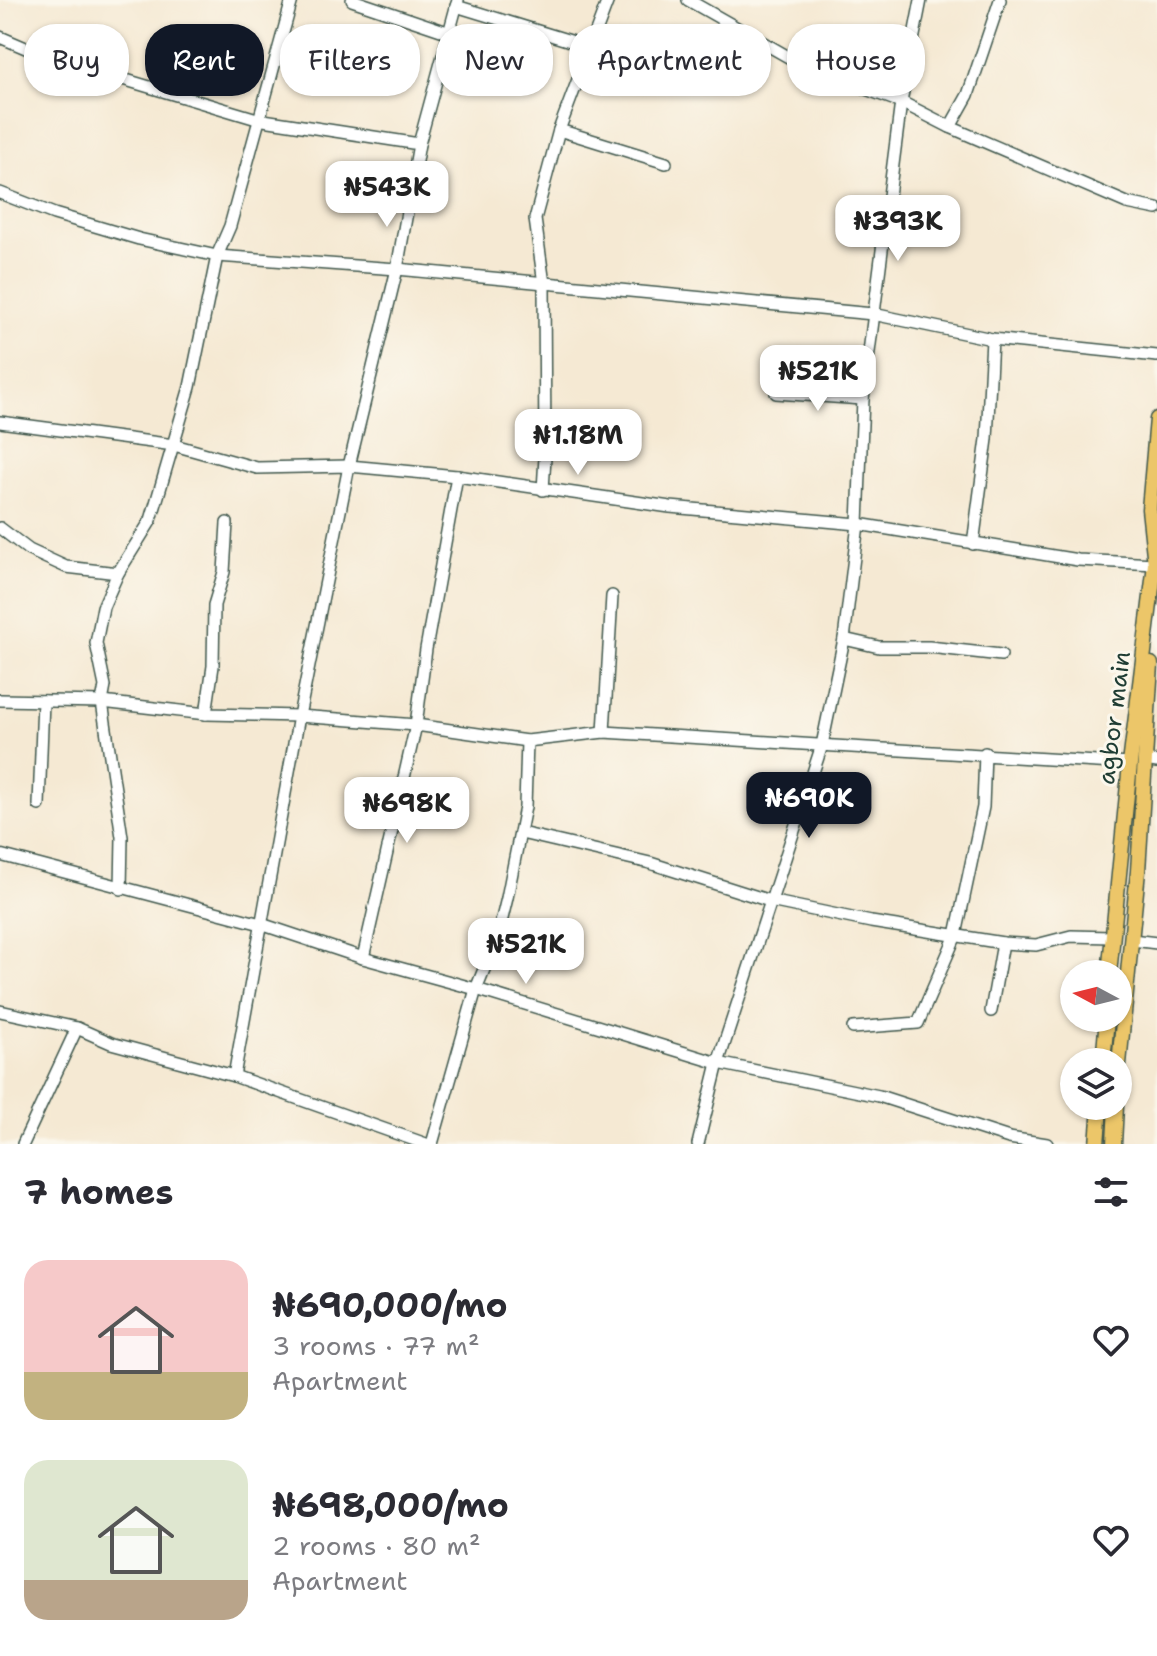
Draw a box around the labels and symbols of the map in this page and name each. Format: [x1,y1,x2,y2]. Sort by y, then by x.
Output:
pin: ₦543K [331,161,443,229]
pin: ₦393K [842,195,954,263]
pin: ₦521K [762,345,874,413]
pin: ₦1.18M [513,409,643,477]
street label: agbor main [1090,650,1138,786]
pin: ₦690K [753,772,865,840]
pin: ₦698K [351,777,463,845]
pin: ₦521K [470,918,582,986]
north arrow [1060,960,1132,1032]

